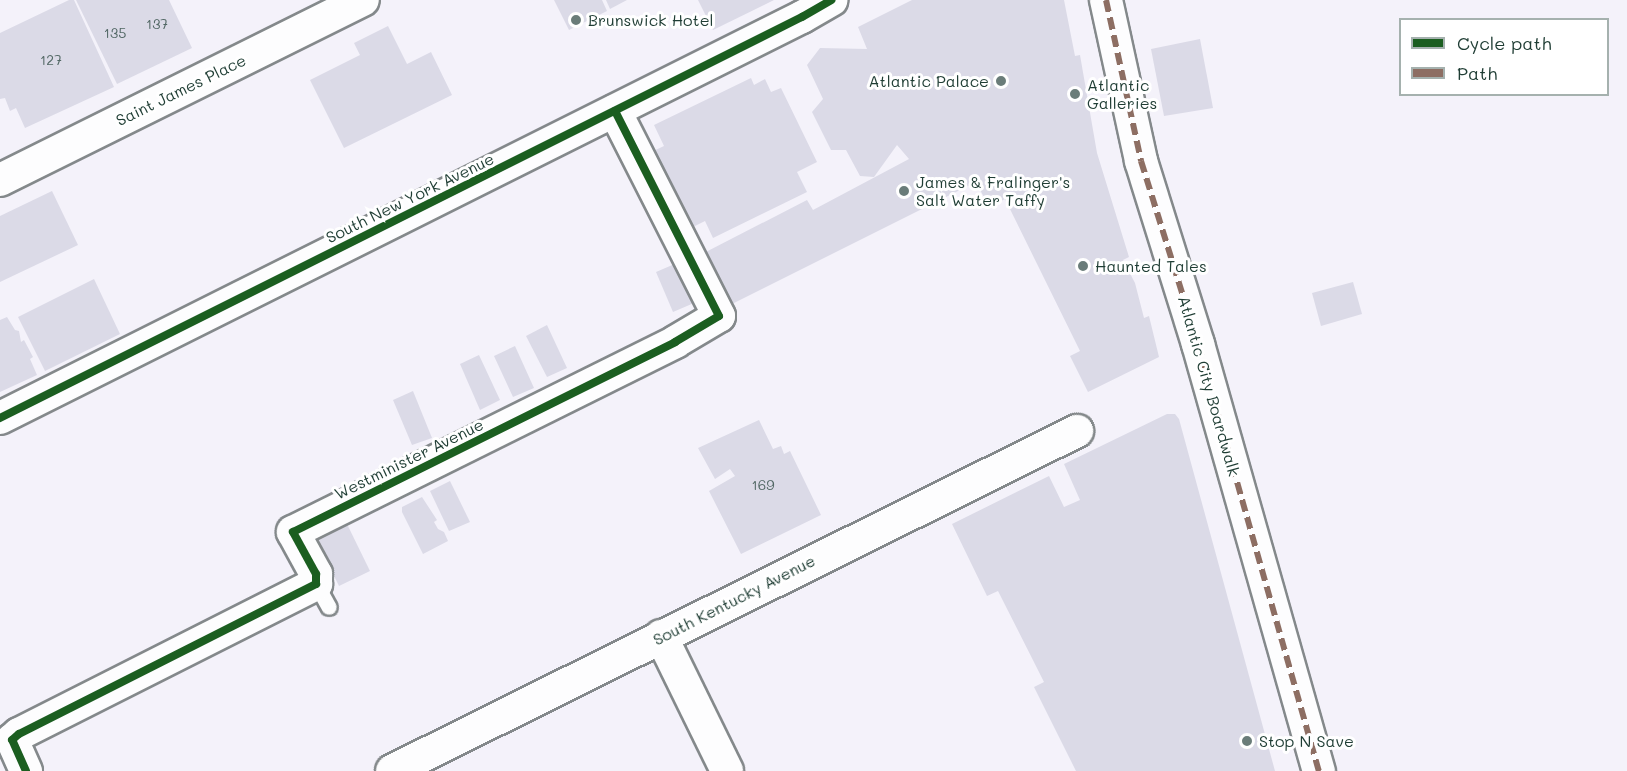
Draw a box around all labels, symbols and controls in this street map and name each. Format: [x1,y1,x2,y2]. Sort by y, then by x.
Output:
place label: Brunswick Hotel [588,10,714,30]
marker: Brunswick Hotel [569,13,583,27]
house number: 137 [146,16,168,32]
legend [1399,18,1609,96]
house number: 135 [104,25,126,41]
text: Cycle path [1457,31,1552,55]
street label: Saint James Place [113,50,249,130]
house number: 127 [40,52,62,68]
text: Path [1457,61,1497,85]
place label: Atlantic Palace [869,71,989,91]
marker: Atlantic Palace [994,74,1008,88]
place label: Atlantic Galleries [1087,75,1157,113]
marker: Atlantic Galleries [1068,87,1082,101]
street label: South New York Avenue [323,149,497,247]
place label: James & Fralinger's Salt Water Taffy [916,172,1070,210]
marker: James & Fralinger's Salt Water Taffy [897,184,911,198]
place label: Haunted Tales [1095,256,1207,276]
marker: Haunted Tales [1076,259,1090,273]
street label: Atlantic City Boardwalk [1174,294,1244,478]
street label: Westminister Avenue [331,415,487,503]
house number: 169 [752,477,774,493]
street label: South Kentucky Avenue [650,551,818,649]
place label: Stop N Save [1259,731,1354,751]
marker: Stop N Save [1240,734,1254,748]

